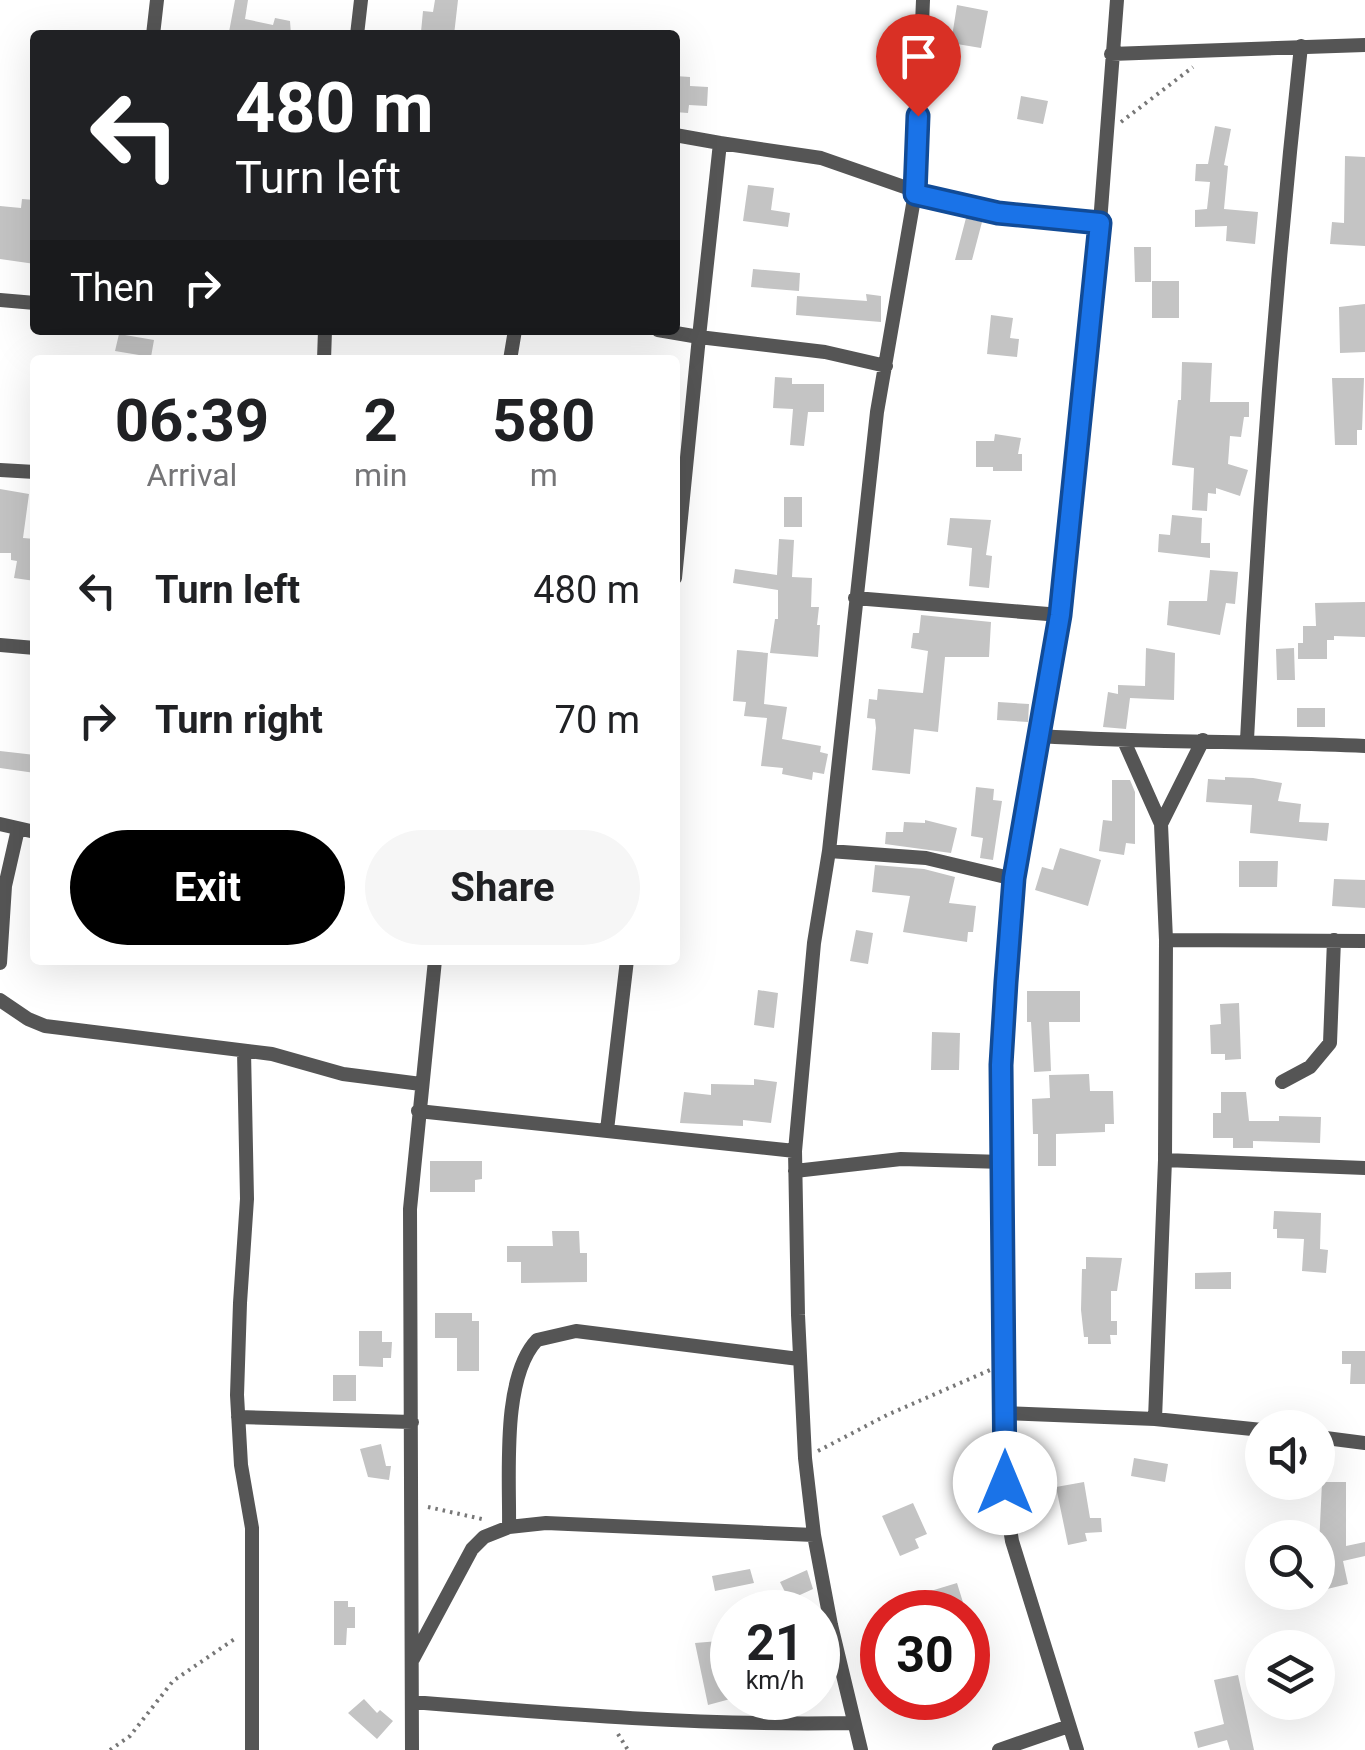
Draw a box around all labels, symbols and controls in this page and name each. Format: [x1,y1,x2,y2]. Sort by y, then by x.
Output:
pin [876,14,961,117]
icon: arrive [891,29,946,84]
text: 480 m [235,67,434,149]
icon: left [70,70,200,200]
text: Turn left [235,151,401,204]
icon: right [175,260,230,315]
text: Then [70,266,155,310]
text: 06:39 [115,385,269,456]
text: 2 [363,385,398,456]
text: 580 [492,385,595,456]
text: Arrival [147,456,237,494]
text: min [354,456,407,494]
text: m [530,456,558,494]
icon: left [70,563,125,618]
text: Turn left [155,568,300,612]
text: 480 m [533,568,640,612]
icon: right [70,693,125,748]
text: Turn right [155,698,323,742]
text: 70 m [555,698,640,742]
button: Exit [70,830,345,945]
button: Share [365,830,640,945]
map controls [1245,1410,1335,1720]
button: sound [1245,1410,1335,1500]
position arrow [953,1431,1057,1535]
button: search [1245,1520,1335,1610]
speed limit sign: 30 [860,1590,990,1720]
text: 21 [746,1614,804,1672]
button: layers [1245,1630,1335,1720]
text: km/h [746,1666,804,1695]

